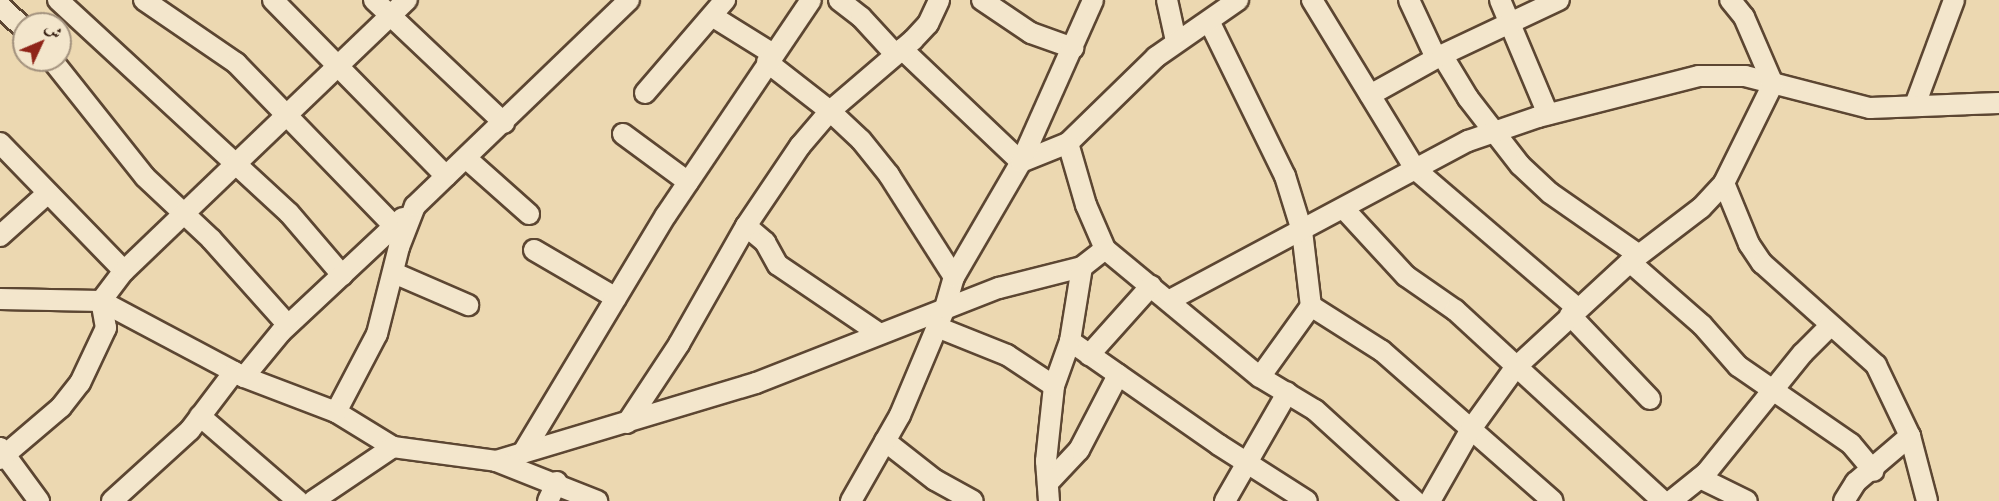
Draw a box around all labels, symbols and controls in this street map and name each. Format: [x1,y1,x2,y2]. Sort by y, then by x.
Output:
north arrow [12,12,72,72]
text: ش [40,18,67,44]

